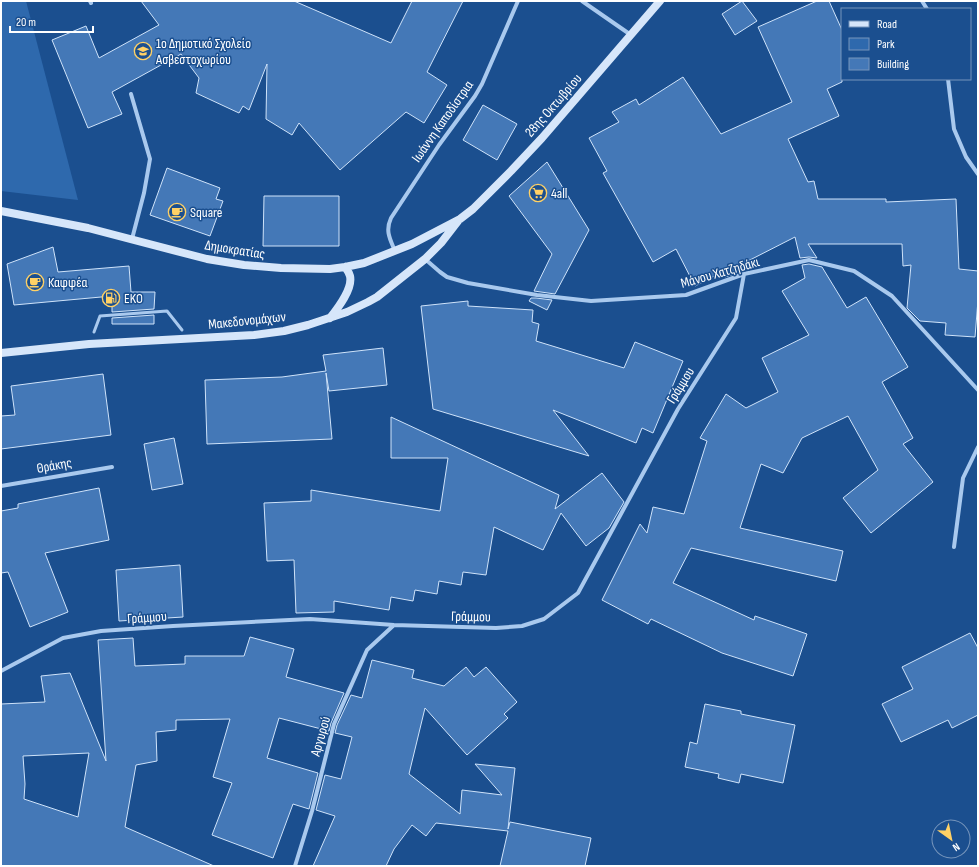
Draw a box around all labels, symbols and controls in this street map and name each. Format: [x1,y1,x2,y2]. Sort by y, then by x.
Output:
scale bar [10,8,93,34]
legend [841,8,971,80]
text: 20 m [16,15,36,30]
text: Road [877,17,897,32]
place label: 1ο Δημοτικό Σχολείο Ασβεστοχωρίου [155,35,251,68]
text: Park [877,37,895,52]
school or university icon: 1ο Δημοτικό Σχολείο Ασβεστοχωρίου [133,41,153,61]
text: Building [877,57,909,72]
street label: 28ης Οκτωβρίου [521,70,586,140]
street label: Ιωάννη Καποδίστρια [408,77,477,165]
supermarket icon: 4all [528,183,548,203]
place label: 4all [551,185,567,202]
cafe icon: Square [167,202,187,222]
place label: Square [190,204,222,221]
street label: Δημοκρατίας [204,236,266,263]
street label: Μάνου Χατζηδάκι [679,253,762,292]
cafe icon: Καφφέα [25,272,45,292]
place label: Καφφέα [48,274,87,291]
fuel station icon: EKO [101,288,121,308]
place label: EKO [124,290,143,307]
street label: Μακεδονομάχων [207,308,287,333]
street label: Γράμμου [663,364,698,407]
street label: Θράκης [35,454,73,477]
street label: Γράμμου [127,608,167,627]
street label: Γράμμου [451,608,491,625]
street label: Αργυρού [306,714,334,759]
north arrow [931,819,971,859]
text: N [950,840,962,854]

